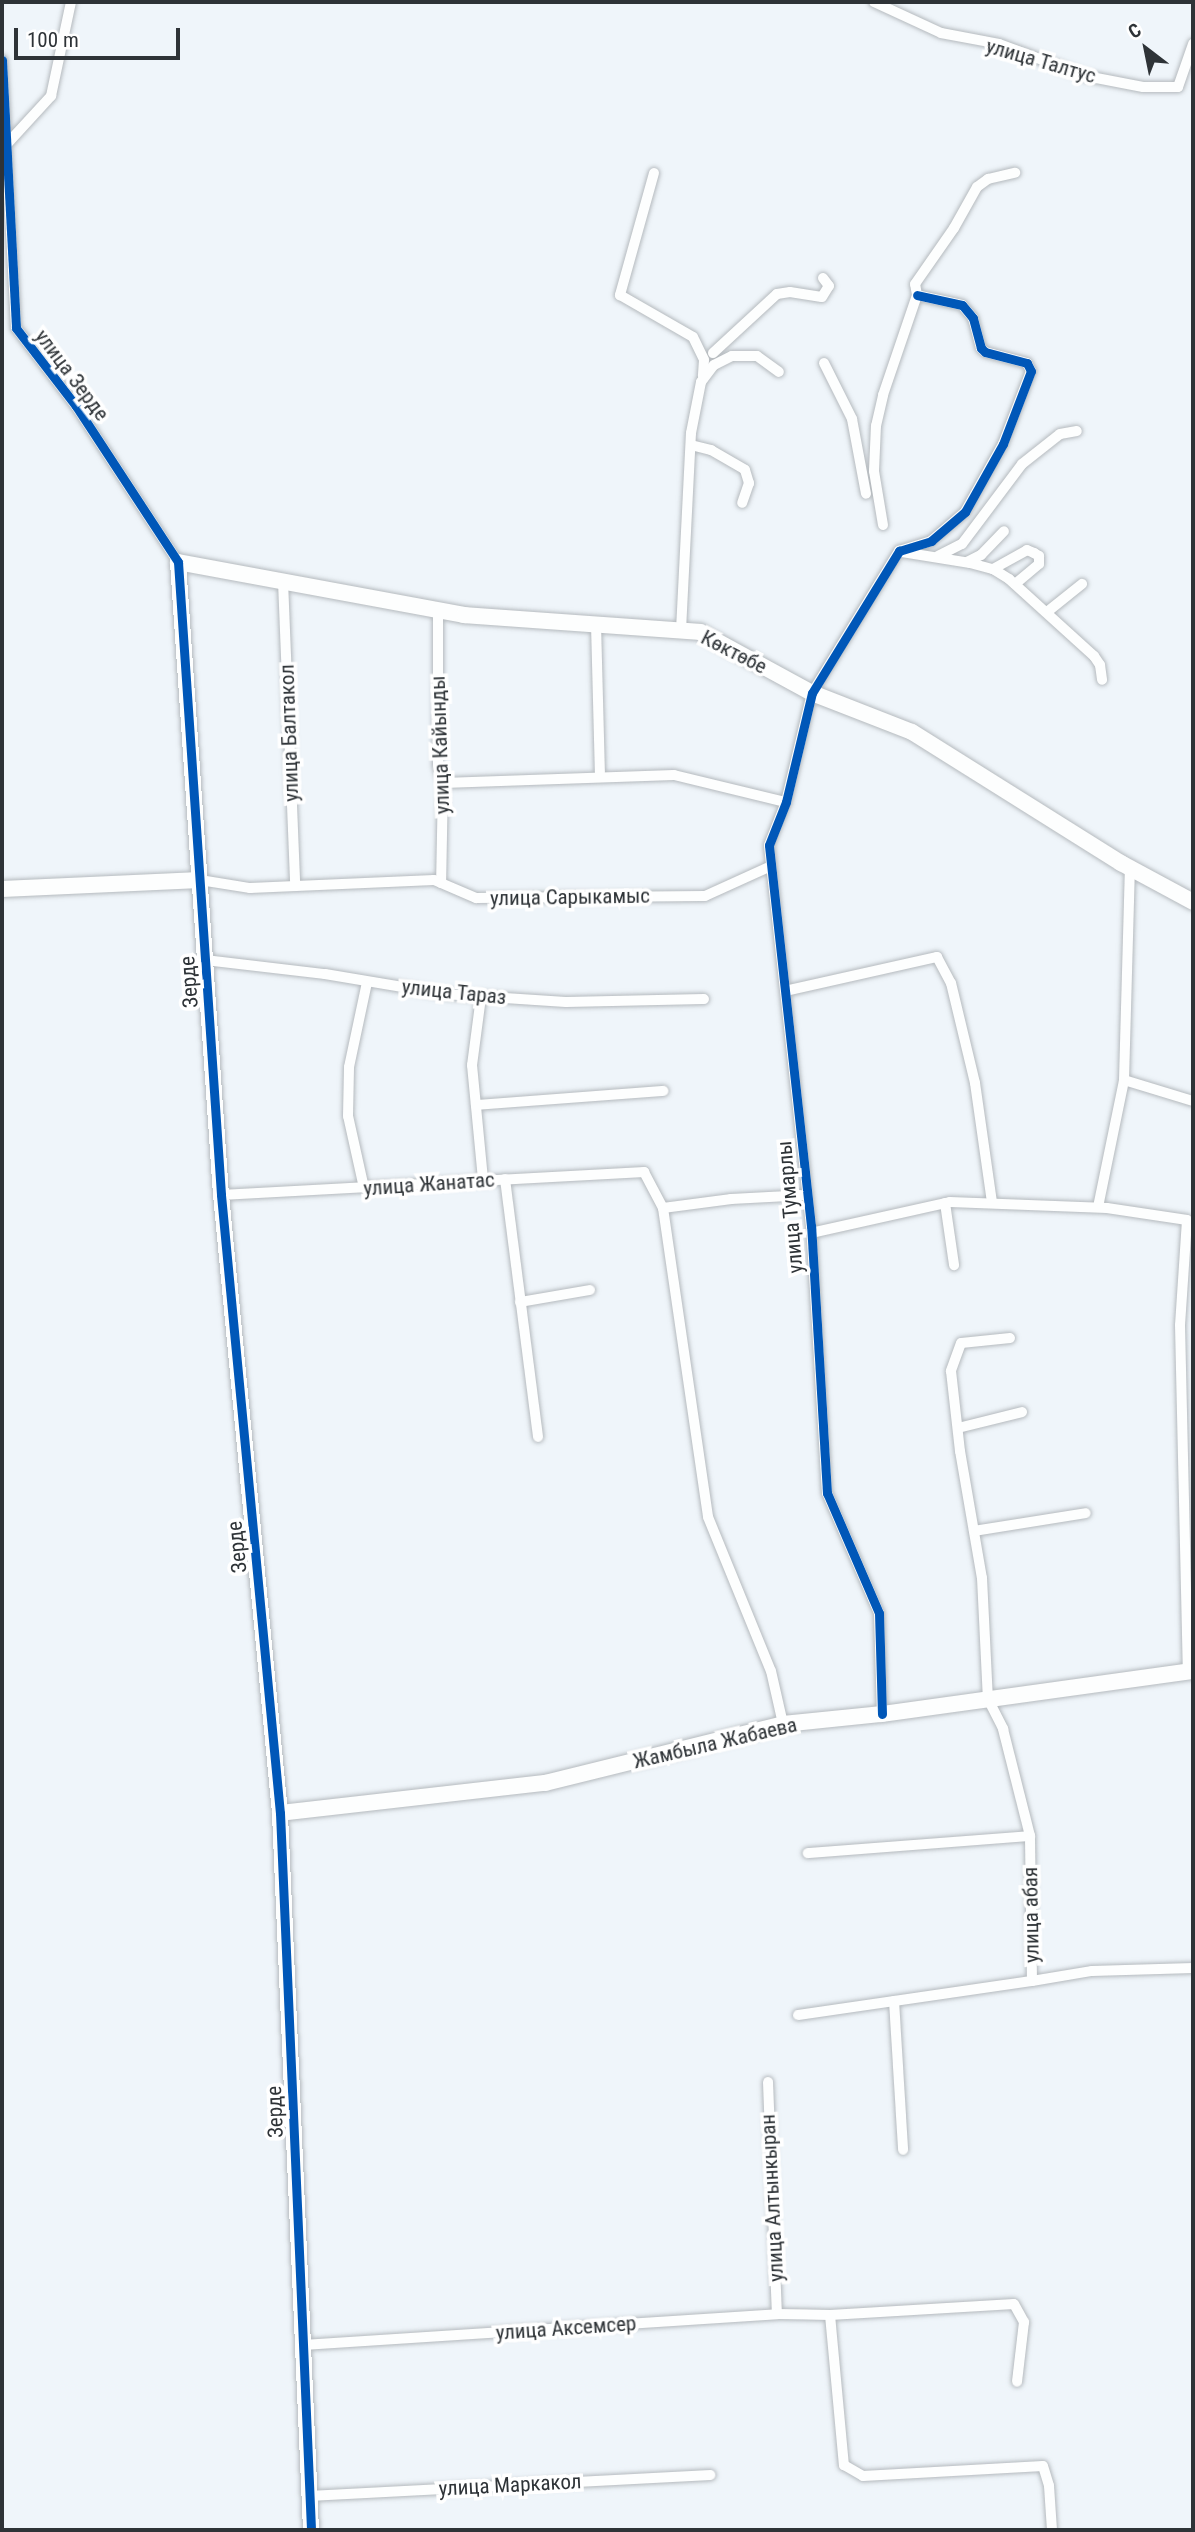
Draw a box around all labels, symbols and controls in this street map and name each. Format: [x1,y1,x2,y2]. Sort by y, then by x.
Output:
scale bar [18,14,184,58]
north arrow [1111,14,1181,84]
text: С [1124,18,1145,43]
text: 100 m [27,28,79,52]
street label: улица Талтус [983,33,1099,89]
street label: улица Зерде [30,324,114,426]
street label: Көктөбе [697,625,771,679]
street label: улица Балтакол [274,664,304,802]
street label: улица Кайынды [425,675,455,815]
street label: улица Сарыкамыс [490,883,650,911]
street label: Зерде [175,955,203,1009]
street label: улица Тараз [400,974,508,1010]
street label: улица Тумарлы [772,1139,808,1275]
street label: улица Жанатас [363,1167,495,1201]
street label: Зерде [222,1520,252,1574]
street label: Жамбыла Жабаева [630,1712,800,1774]
street label: улица абая [1018,1867,1044,1963]
street label: Зерде [262,2086,288,2138]
street label: улица Алтынкыран [755,2113,789,2283]
street label: улица Аксемсер [495,2311,637,2345]
street label: улица Маркакол [438,2469,582,2501]

